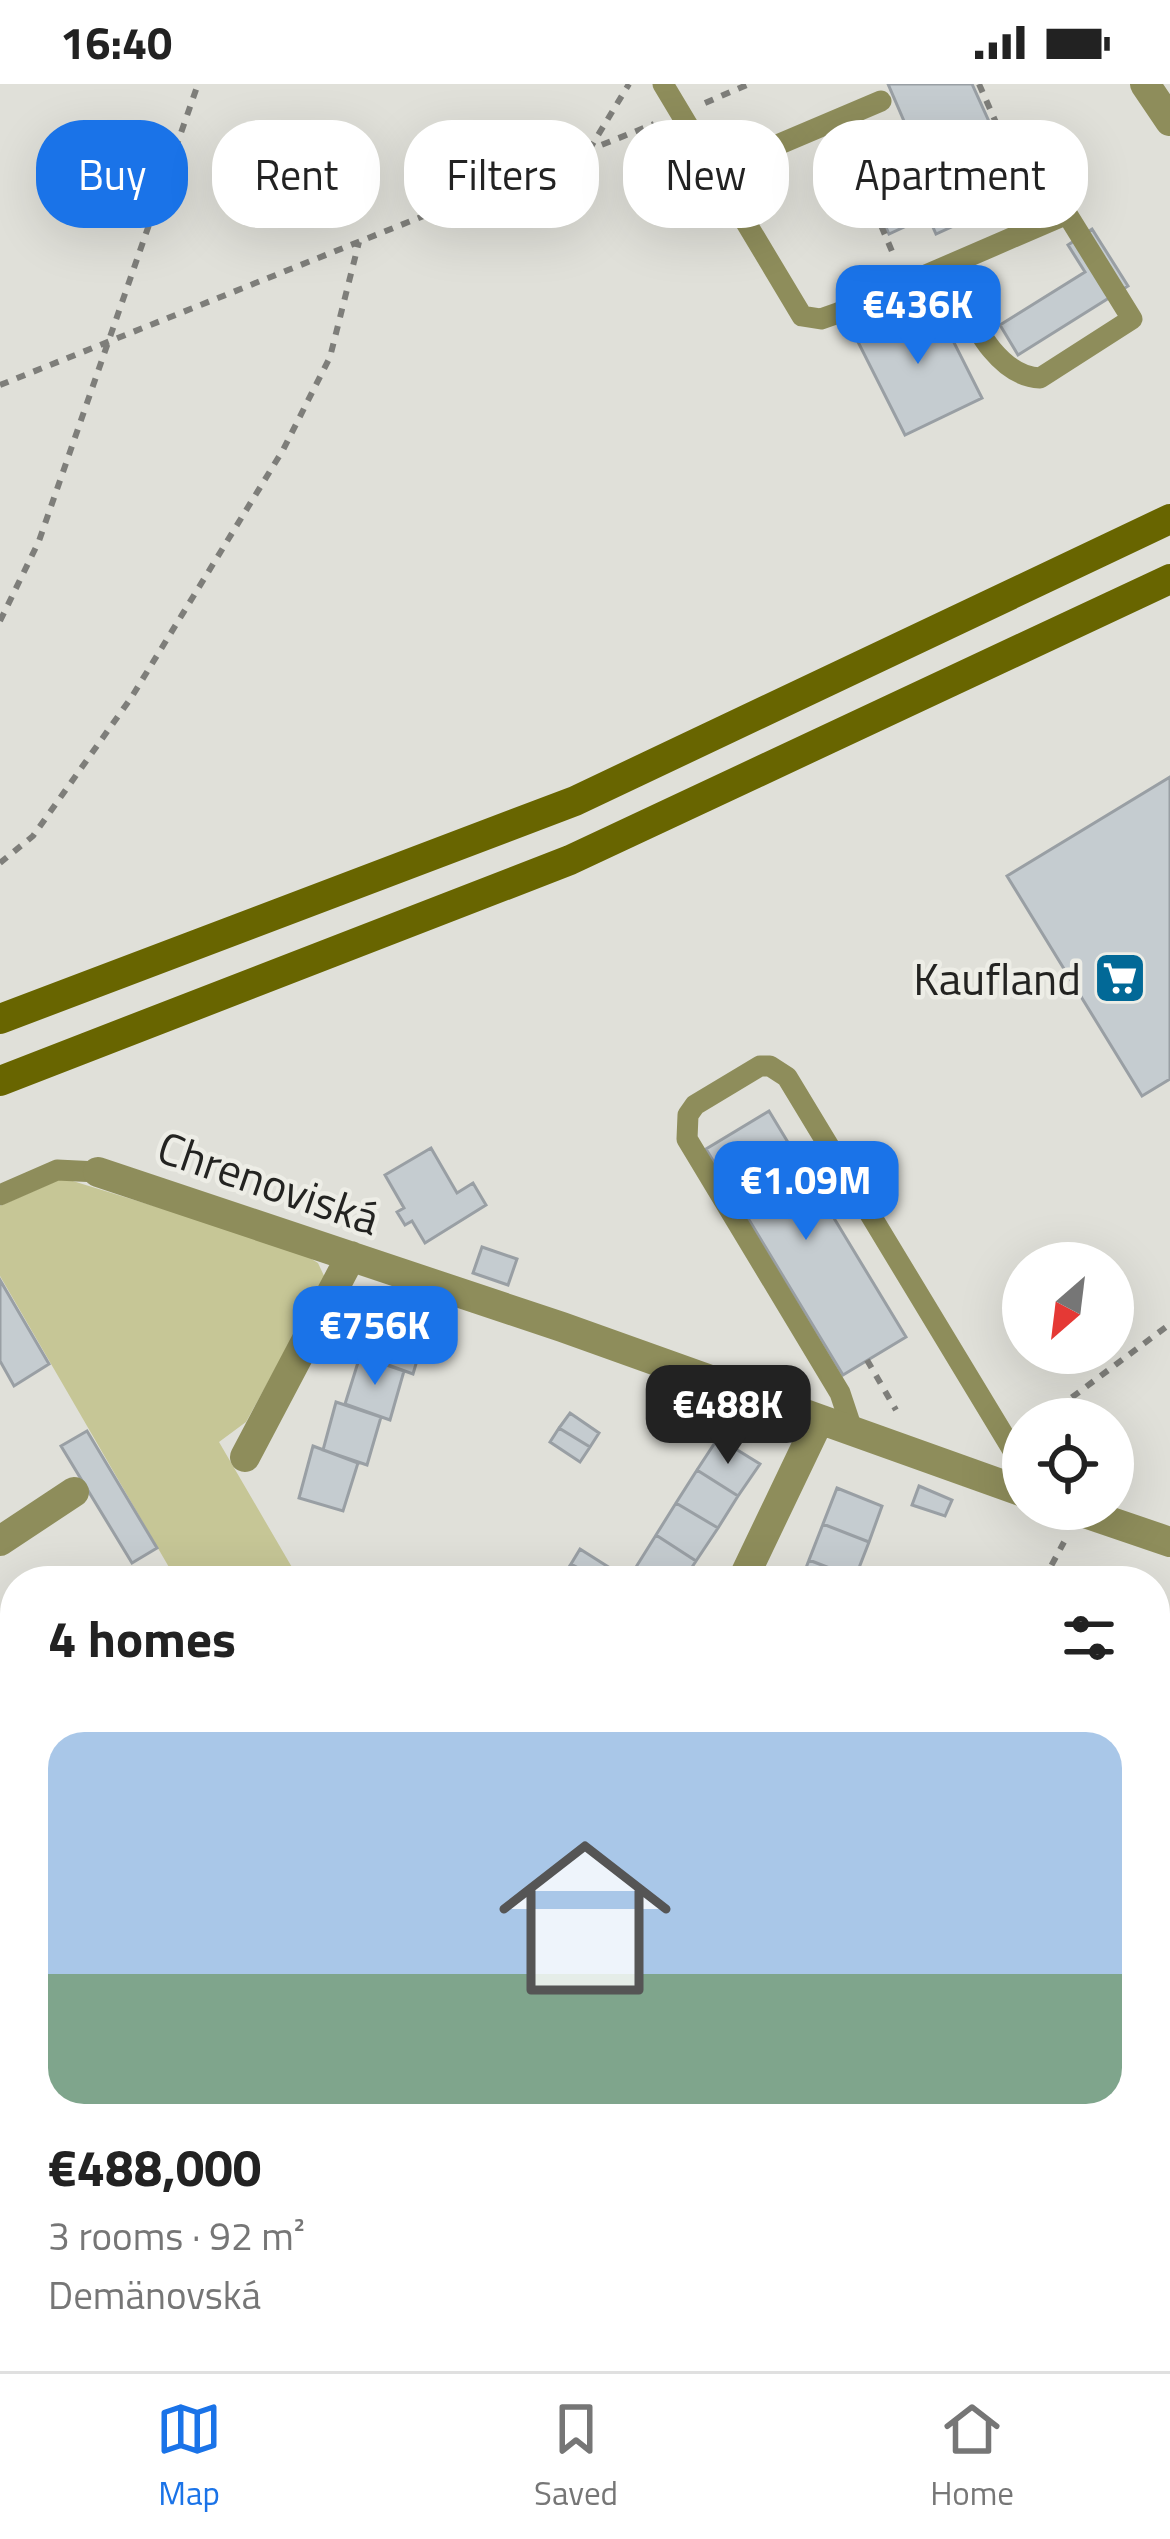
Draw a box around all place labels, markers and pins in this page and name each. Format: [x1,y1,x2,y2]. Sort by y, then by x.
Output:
pin: €436K [834,265,1002,367]
place label: Kaufland [913,944,1081,1012]
supermarket icon: Kaufland [1092,950,1148,1006]
pin: €1.09M [708,1141,904,1243]
pin: €756K [291,1286,459,1388]
pin: €488K [644,1365,812,1467]

